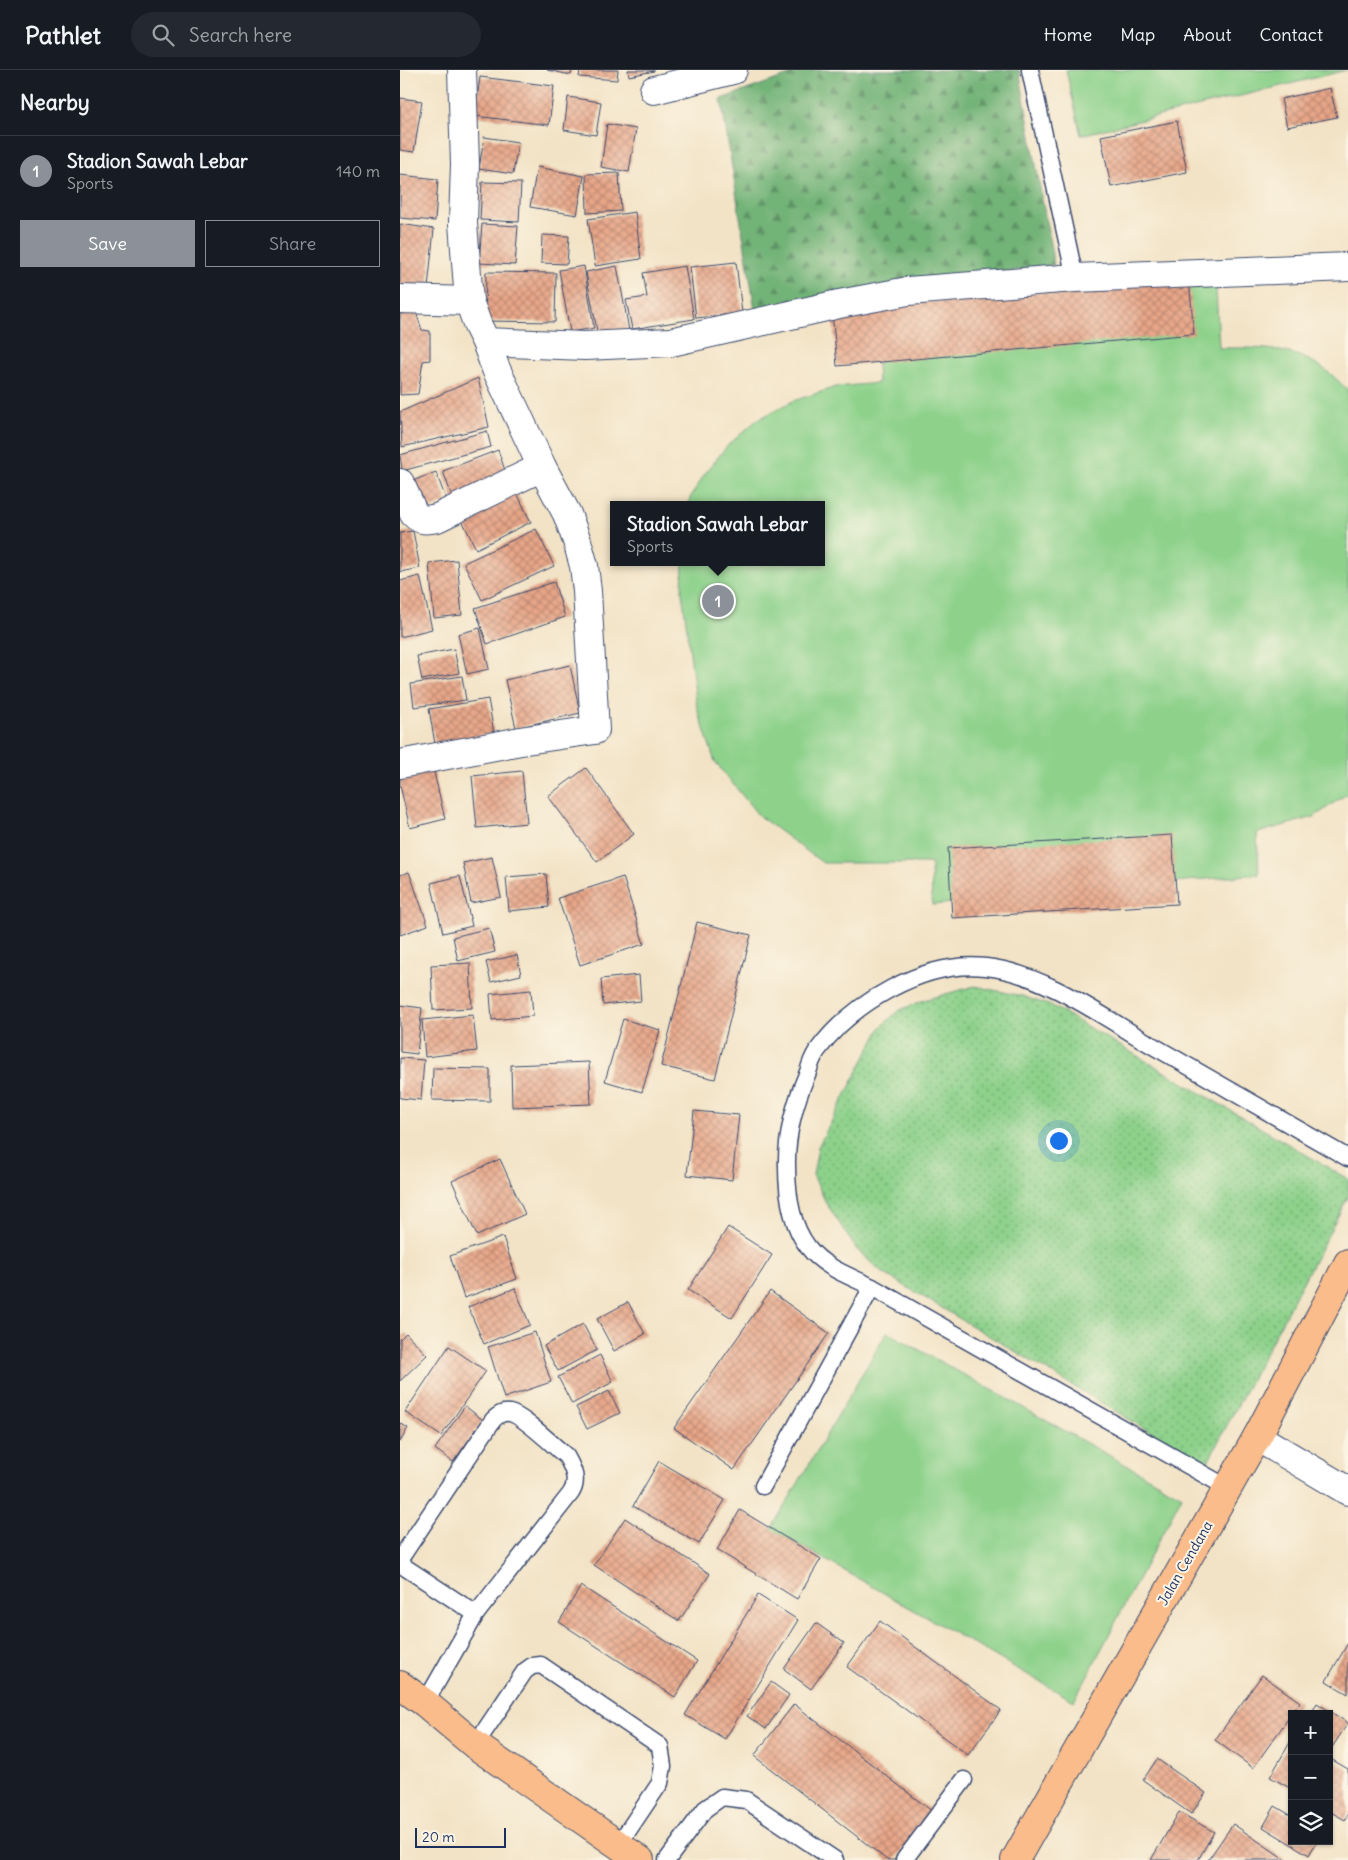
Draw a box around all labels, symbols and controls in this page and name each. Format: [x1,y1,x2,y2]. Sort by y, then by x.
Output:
search box [131,12,481,57]
text: Pathlet [25,20,101,50]
icon: search [149,21,177,49]
text: Search here [189,23,292,47]
text: Home [1044,23,1092,46]
text: Map [1120,23,1155,46]
text: About [1183,23,1231,46]
text: Contact [1259,23,1323,46]
text: Nearby [20,89,90,116]
text: Stadion Sawah Lebar [67,149,248,173]
text: 1 [33,161,39,181]
text: 140 m [336,161,380,181]
text: Sports [67,173,113,193]
button: Save [20,220,195,267]
button: Share [205,220,380,267]
popup [610,501,825,566]
text: Stadion Sawah Lebar [627,512,808,536]
text: Sports [627,536,673,556]
pin: 1 [702,582,734,620]
your location [1046,1128,1072,1154]
street label: Jalan Cendana [1154,1518,1216,1608]
map controls [1288,1710,1333,1845]
button: + [1288,1710,1333,1755]
button: − [1288,1755,1333,1800]
button: layers [1288,1800,1333,1845]
scale bar [415,1825,506,1848]
text: 20 m [422,1828,455,1846]

